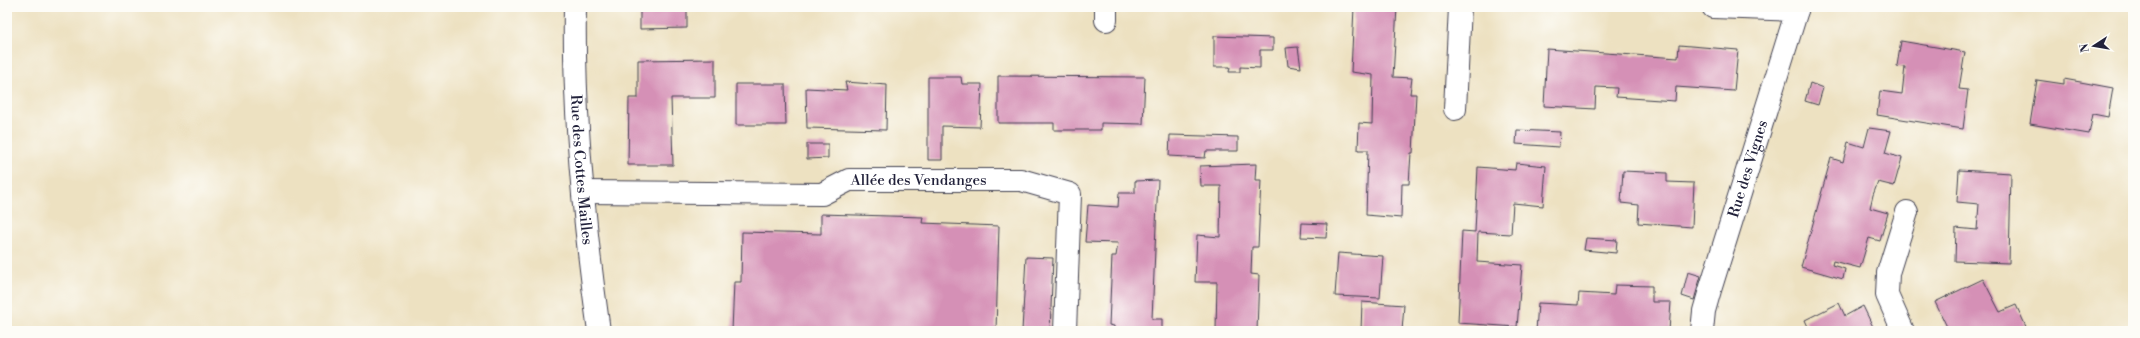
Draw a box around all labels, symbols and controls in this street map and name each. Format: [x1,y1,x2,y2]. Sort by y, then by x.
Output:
north arrow [2074,26,2114,66]
text: N [2077,42,2093,54]
street label: Rue des Cottes Mailles [567,94,597,246]
street label: Rue des Vignes [1724,118,1772,220]
street label: Allée des Vendanges [850,171,987,190]

